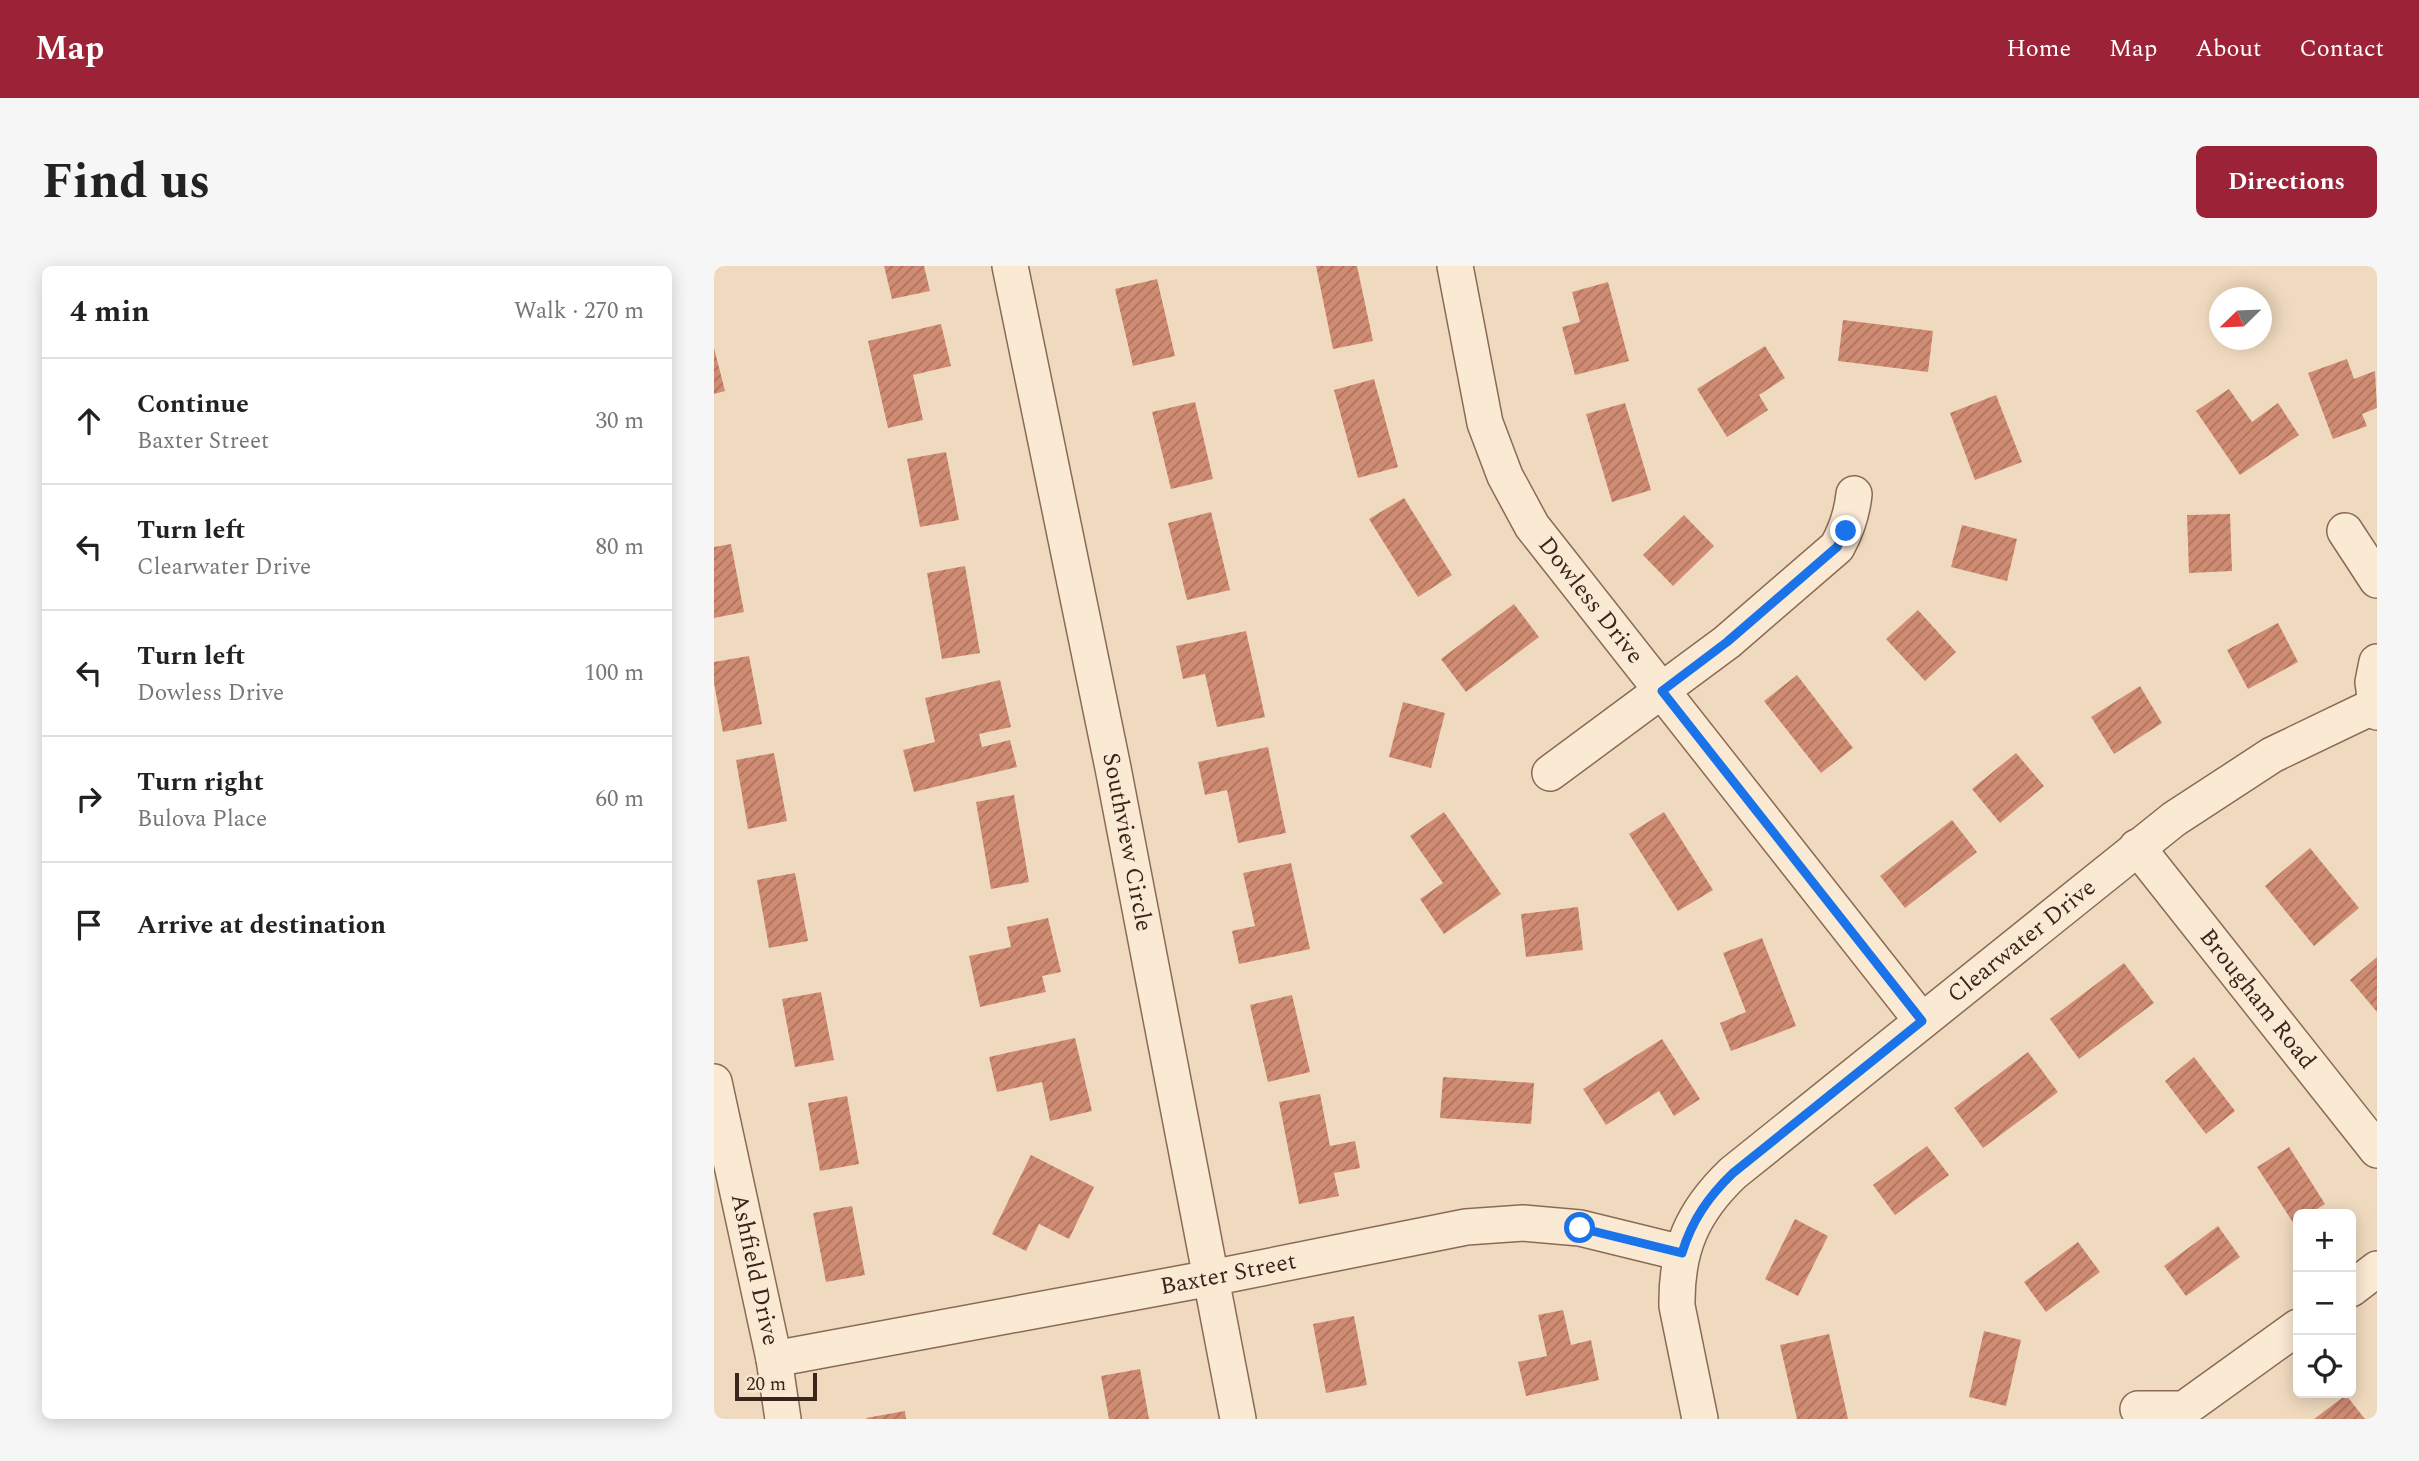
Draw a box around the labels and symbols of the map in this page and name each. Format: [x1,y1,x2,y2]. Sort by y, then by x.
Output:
north arrow [2209,287,2272,350]
route end [1830,515,1861,546]
street label: Dowless Drive [1529,529,1652,672]
street label: Southview Circle [1092,750,1162,935]
street label: Clearwater Drive [1940,870,2104,1012]
street label: Brougham Road [2190,921,2325,1077]
street label: Ashfield Drive [721,1190,789,1349]
route start [1564,1212,1595,1243]
street label: Baxter Street [1157,1243,1299,1305]
scale bar [735,1370,817,1402]

